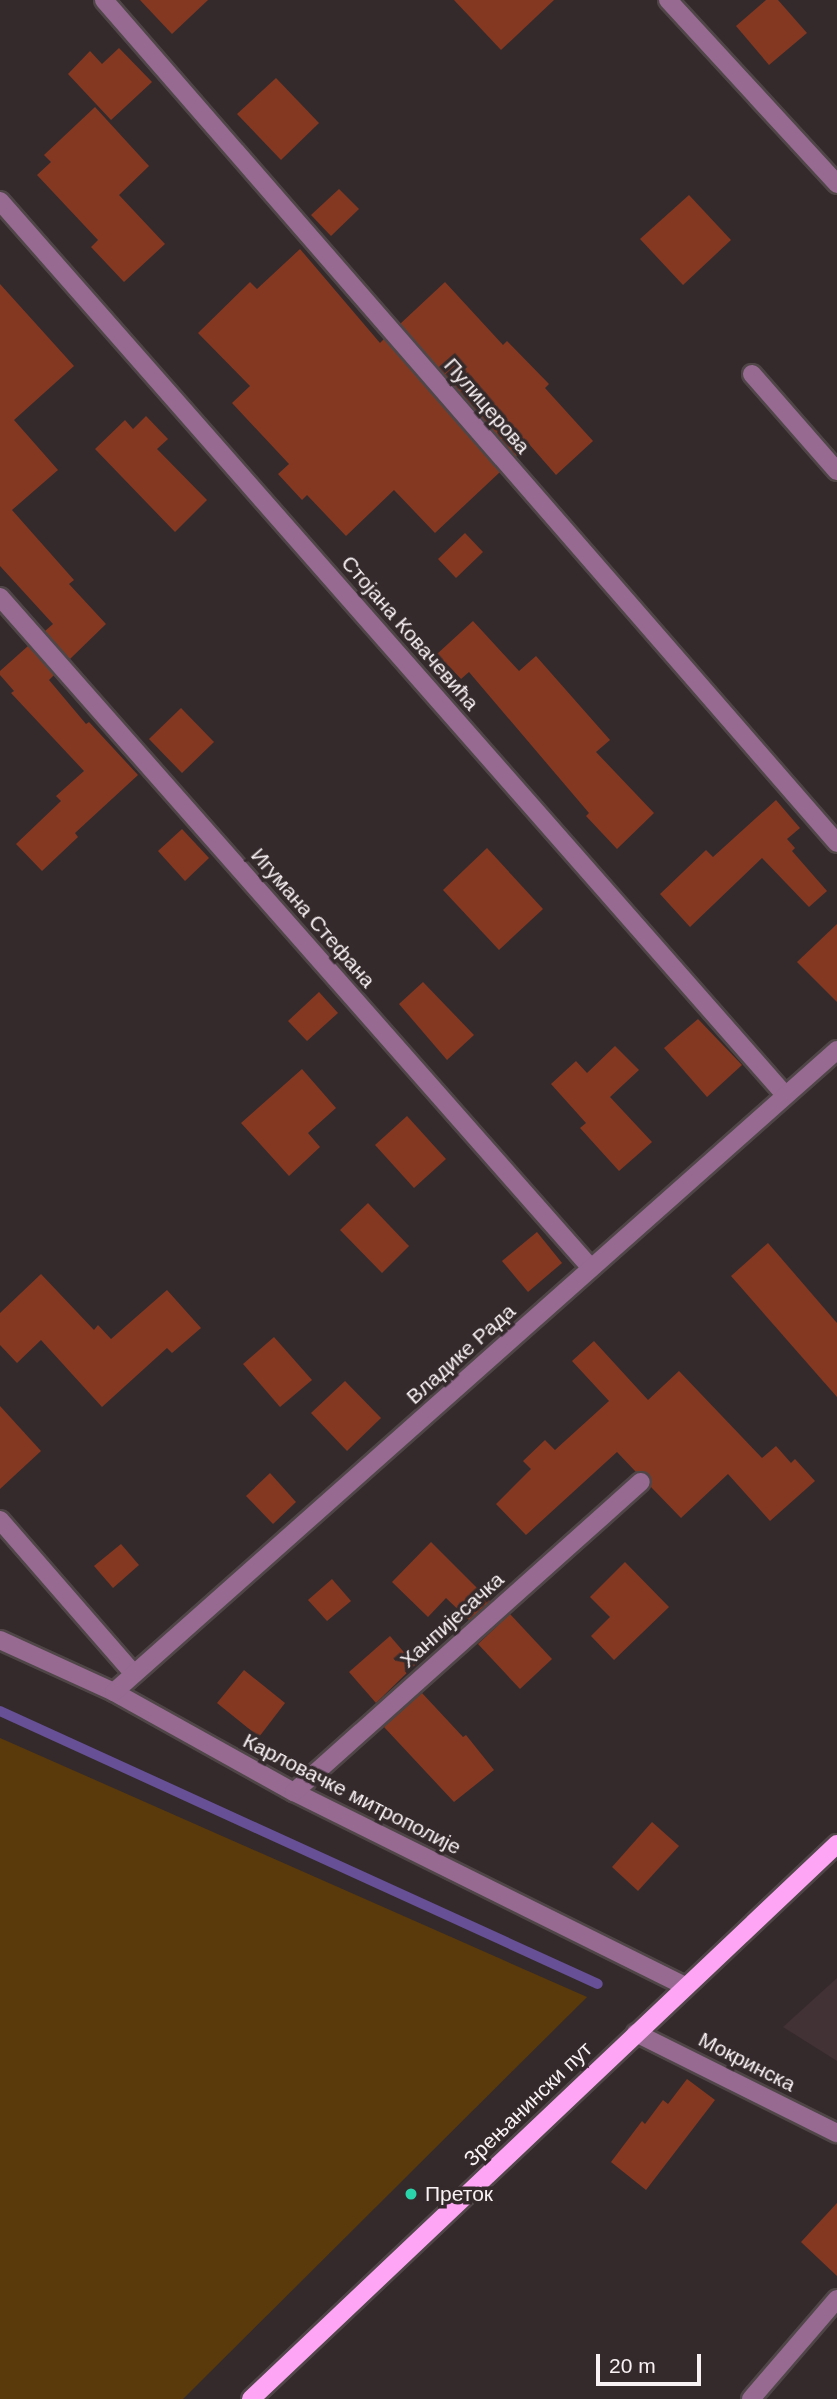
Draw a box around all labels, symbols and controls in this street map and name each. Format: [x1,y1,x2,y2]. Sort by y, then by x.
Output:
street label: Пулицерова [439,353,535,459]
street label: Стојана Ковачевића [336,551,484,715]
street label: Игумана Стефана [246,843,380,993]
street label: Владике Рада [401,1299,521,1409]
street label: Ханпијесачка [395,1567,509,1673]
street label: Карловачке митрополије [239,1728,465,1860]
street label: Мокринска [694,2027,800,2097]
street label: Зрењанински пут [459,2036,597,2172]
place label: Преток [425,2181,493,2207]
marker: Преток [403,2186,419,2202]
scale bar [599,2340,704,2384]
text: 20 m [609,2354,656,2377]

